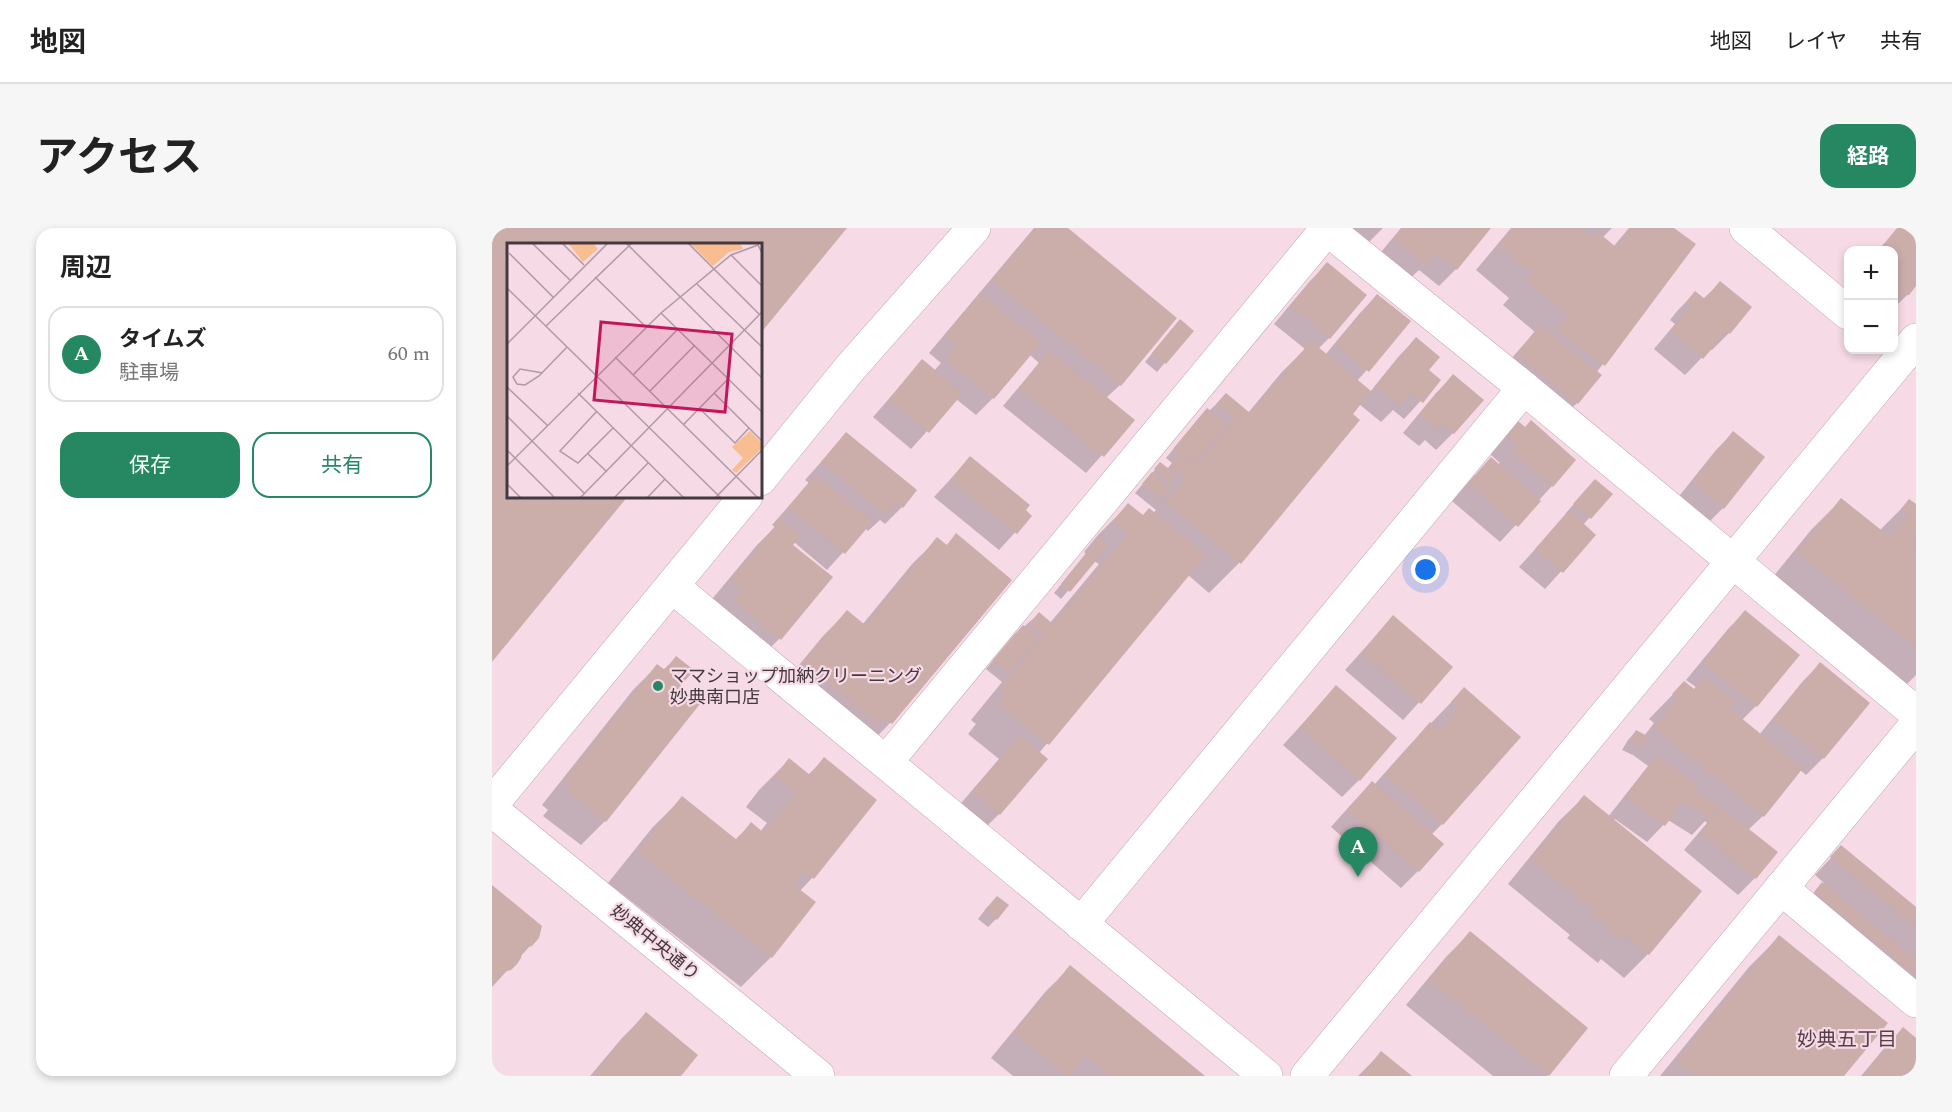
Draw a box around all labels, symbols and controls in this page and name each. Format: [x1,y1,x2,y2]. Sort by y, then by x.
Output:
text: 地図 [30,21,86,64]
text: 地図 [1710,26,1752,58]
text: レイヤ [1785,26,1847,58]
text: 共有 [1880,26,1922,58]
button: 経路 [1820,124,1916,188]
text: アクセス [36,127,202,190]
inset map [507,243,762,498]
map controls [1844,246,1898,354]
button: + [1844,246,1898,300]
text: 周辺 [60,248,112,288]
button: − [1844,300,1898,354]
text: タイムズ [119,323,207,356]
text: A [74,339,89,369]
text: 60 m [388,339,430,369]
text: 駐車場 [119,358,179,388]
button: 保存 [60,432,240,498]
button: 共有 [252,432,432,498]
your location [1411,555,1440,584]
place label: ママショップ加納クリーニング 妙典南口店 [670,663,922,711]
marker: ママショップ加納クリーニング 妙典南口店 [651,679,665,693]
pin: A [1338,828,1378,877]
street label: 妙典中央通り [605,899,705,987]
district label: 妙典五丁目 [1797,1025,1897,1055]

